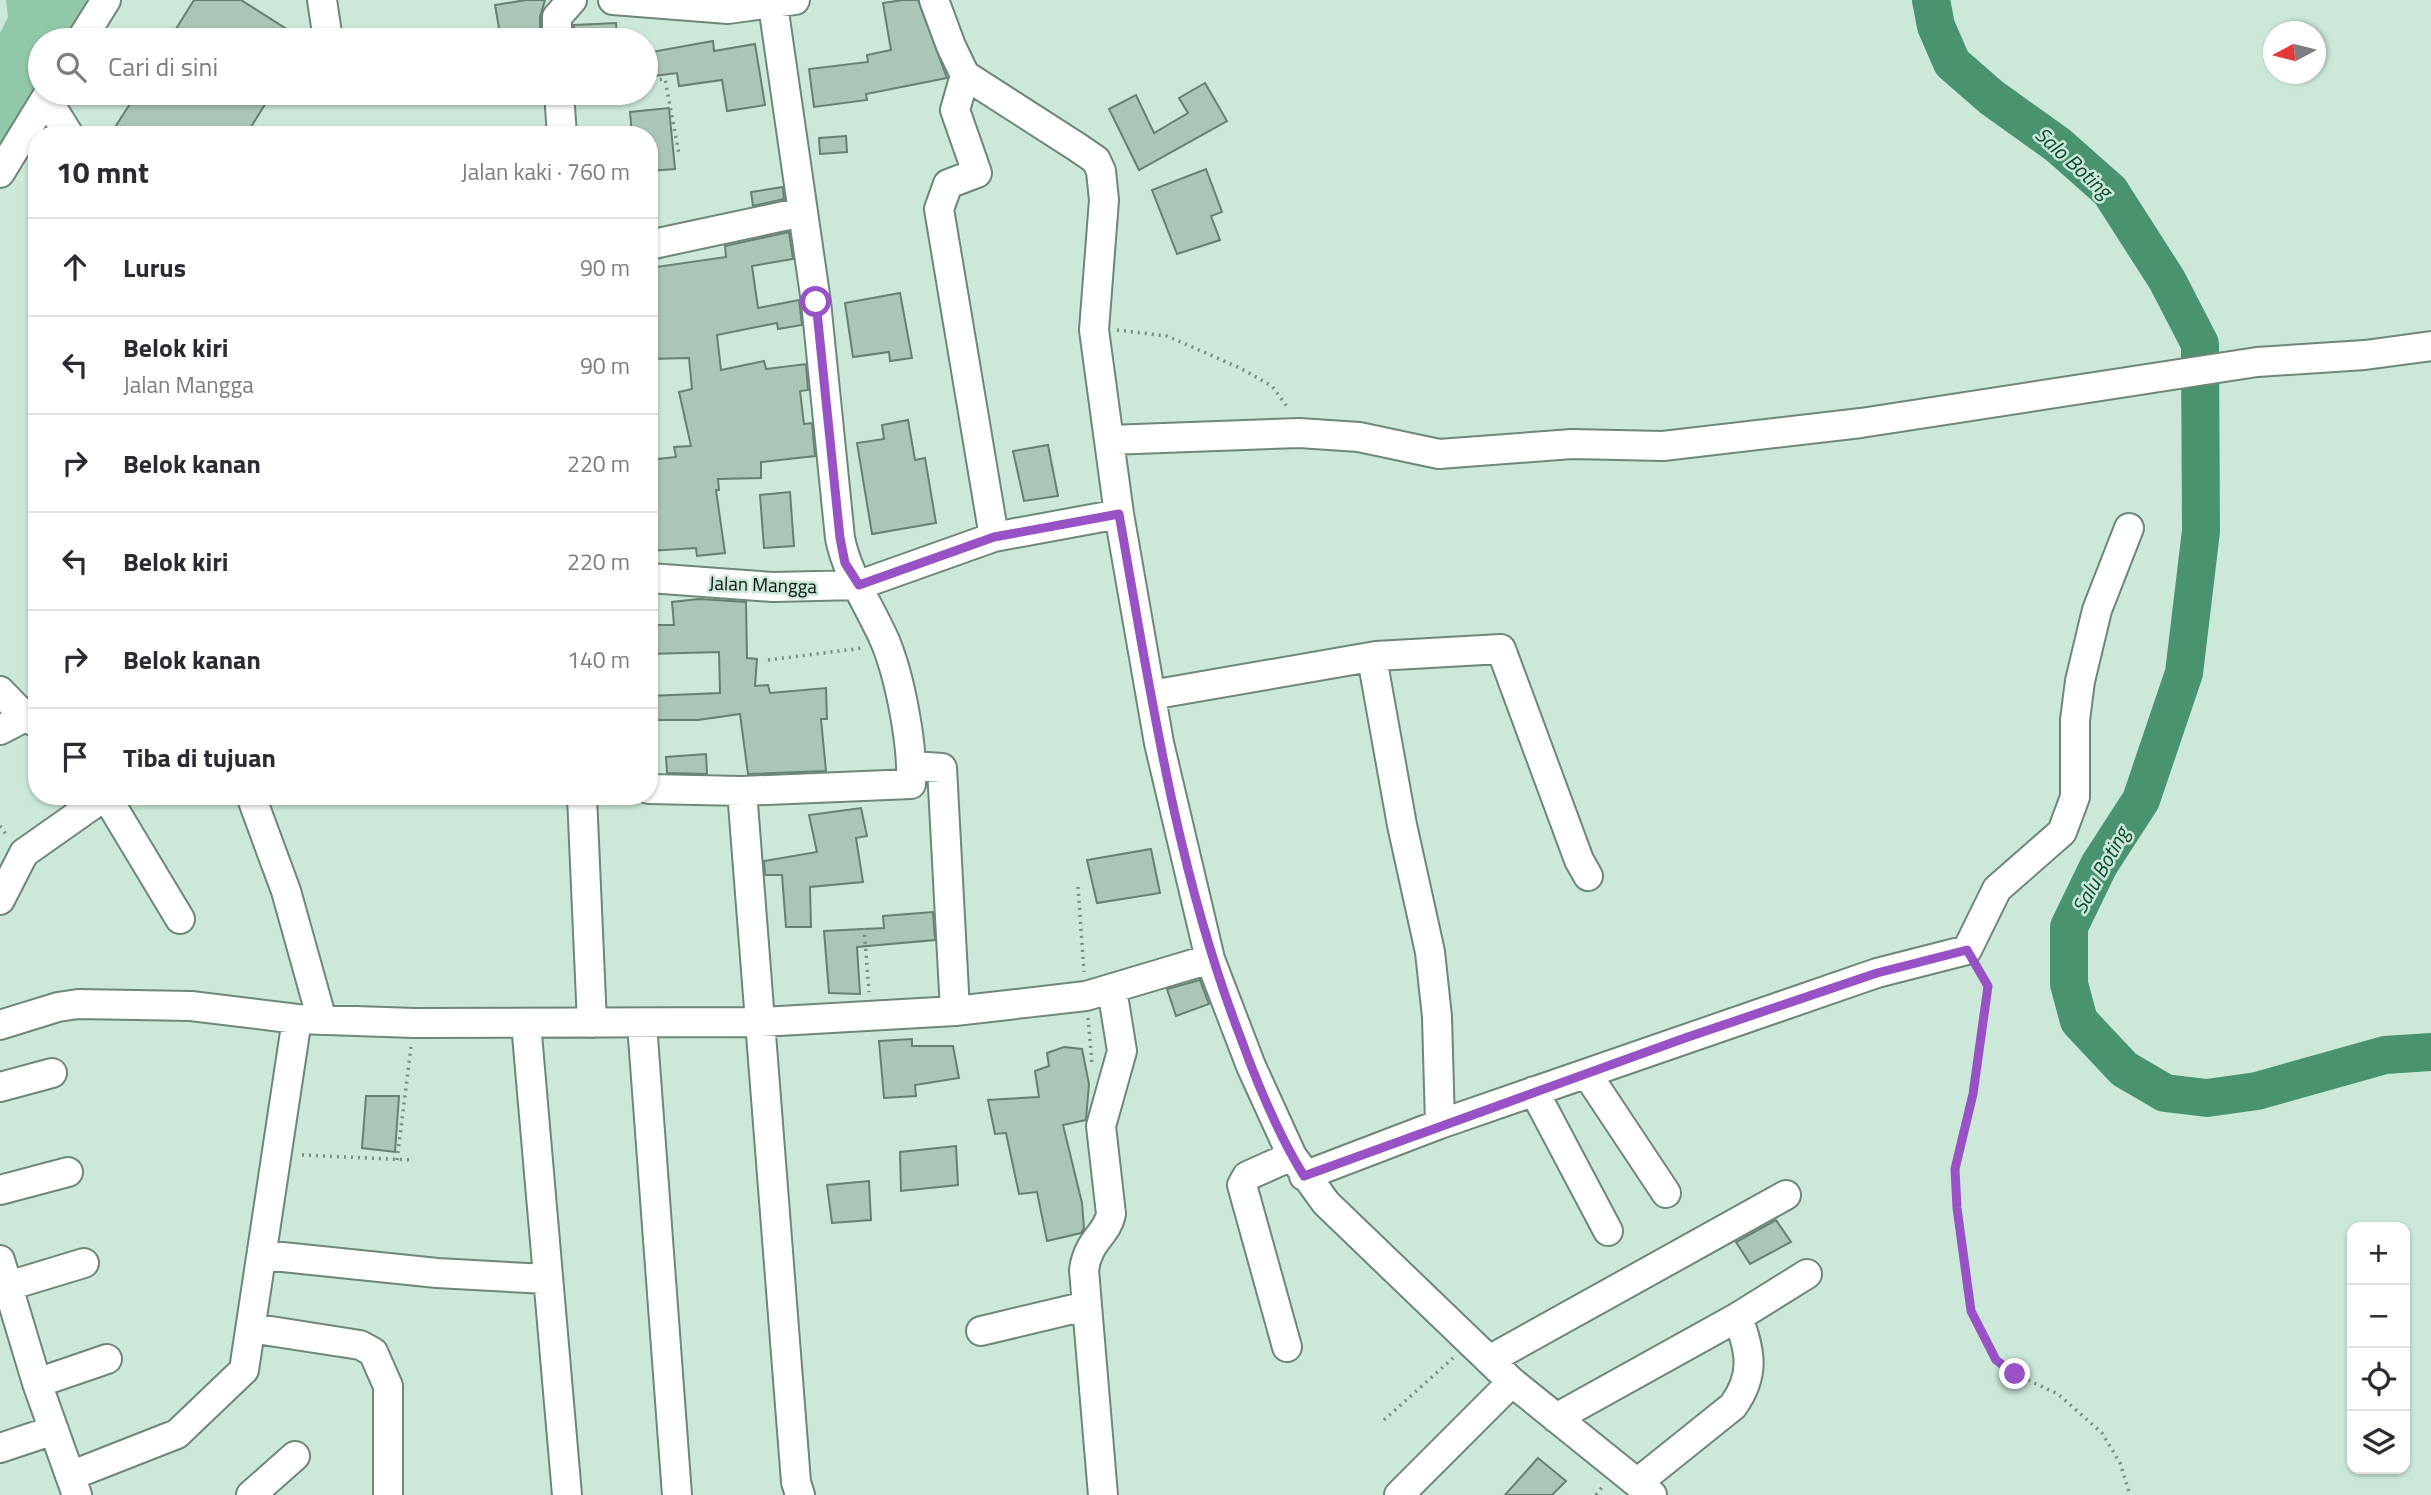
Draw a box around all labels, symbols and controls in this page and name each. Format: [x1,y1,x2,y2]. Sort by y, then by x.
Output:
north arrow [2263,21,2326,84]
search box [28,28,658,105]
text: Cari di sini [108,47,218,86]
icon: search [52,48,90,86]
water label: Salo Boting [2028,119,2121,207]
text: 10 mnt [56,149,149,195]
text: Jalan kaki · 760 m [461,154,630,189]
icon: ahead [56,248,94,286]
text: Lurus [123,248,186,287]
text: 90 m [580,250,630,285]
route start [800,286,831,317]
text: Belok kiri [123,328,229,367]
icon: left [56,346,94,384]
text: 90 m [580,348,630,383]
text: Jalan Mangga [123,367,254,402]
icon: right [56,444,94,482]
text: Belok kanan [123,444,261,483]
text: 220 m [567,446,630,481]
icon: left [56,542,94,580]
text: Belok kiri [123,542,229,581]
text: 220 m [567,544,630,579]
street label: Jalan Mangga [709,568,818,600]
icon: right [56,640,94,678]
text: Belok kanan [123,640,261,679]
text: 140 m [567,642,630,677]
icon: arrive [56,738,94,776]
text: Tiba di tujuan [123,738,276,777]
water label: Salu Boting [2063,819,2138,919]
map controls [2347,1222,2410,1474]
button: + [2347,1222,2410,1285]
button: − [2347,1285,2410,1348]
button: locate [2347,1348,2410,1411]
route end [1999,1358,2030,1389]
button: layers [2347,1411,2410,1474]

